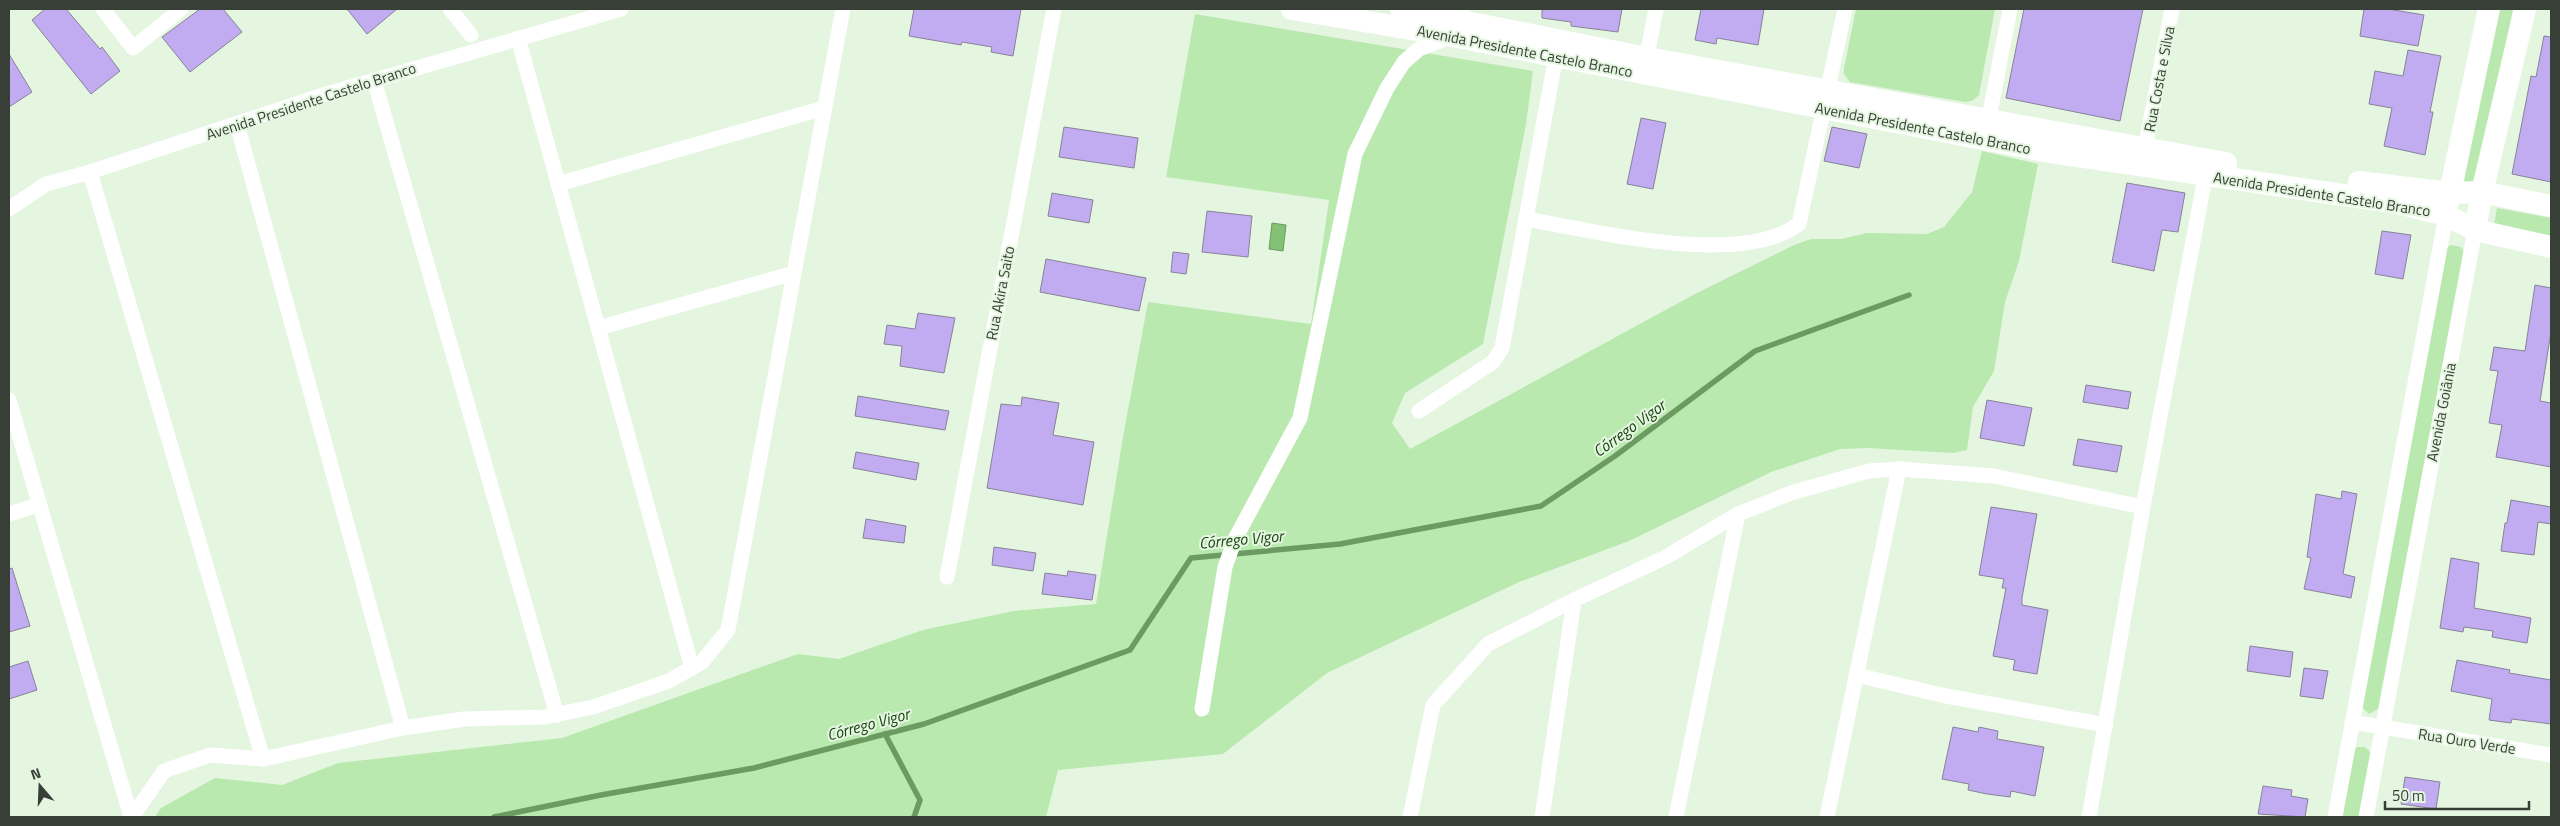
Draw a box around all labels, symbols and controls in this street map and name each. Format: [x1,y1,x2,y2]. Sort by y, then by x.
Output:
street label: Avenida Presidente Castelo Branco [1415,19,1635,83]
street label: Rua Costa e Silva [2137,24,2181,134]
street label: Avenida Presidente Castelo Branco [203,56,419,146]
street label: Avenida Presidente Castelo Branco [1813,96,2033,160]
street label: Avenida Presidente Castelo Branco [2212,165,2432,223]
street label: Rua Akira Saito [980,244,1020,342]
street label: Avenida Goiânia [2420,360,2462,463]
water label: Córrego Vigor [1588,392,1672,463]
water label: Córrego Vigor [1198,523,1286,555]
water label: Córrego Vigor [824,701,914,747]
street label: Rua Ouro Verde [2417,722,2517,760]
north arrow [15,761,65,811]
text: N [28,762,44,785]
scale bar [2385,778,2529,810]
text: 50 m [2392,784,2425,807]

